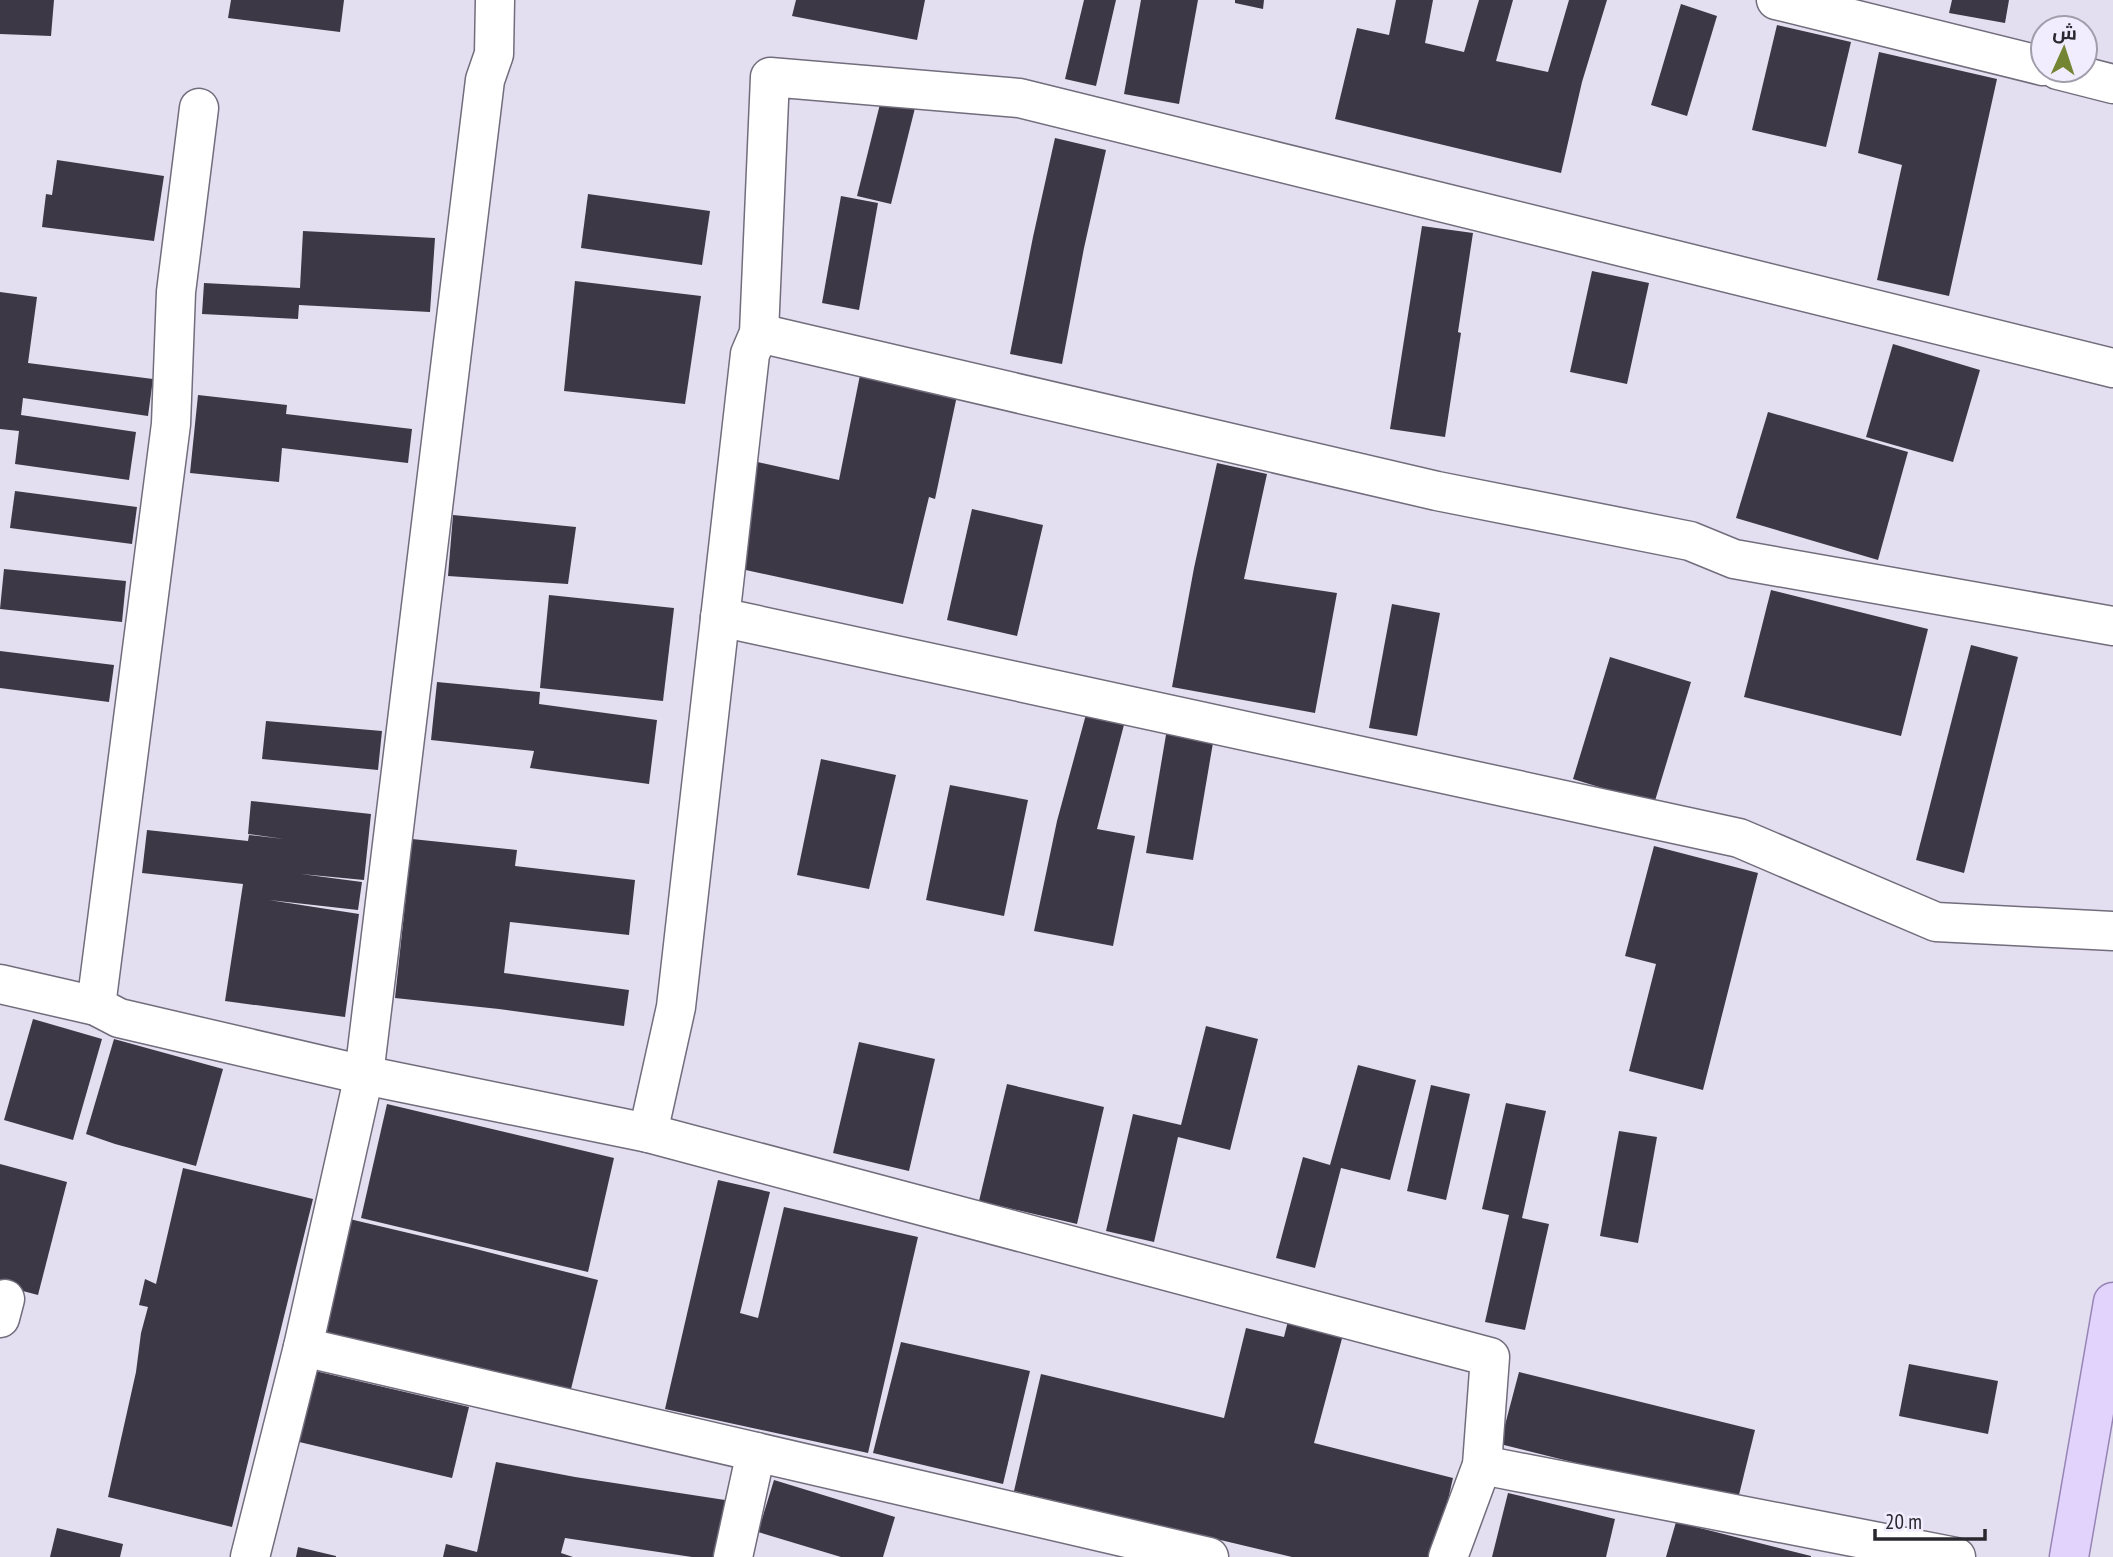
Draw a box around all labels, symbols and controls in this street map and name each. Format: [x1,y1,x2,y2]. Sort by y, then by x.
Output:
north arrow [2029,14,2099,84]
text: ش [2052,19,2078,45]
scale bar [1875,1498,1985,1542]
text: 20 m [1885,1508,1922,1535]

